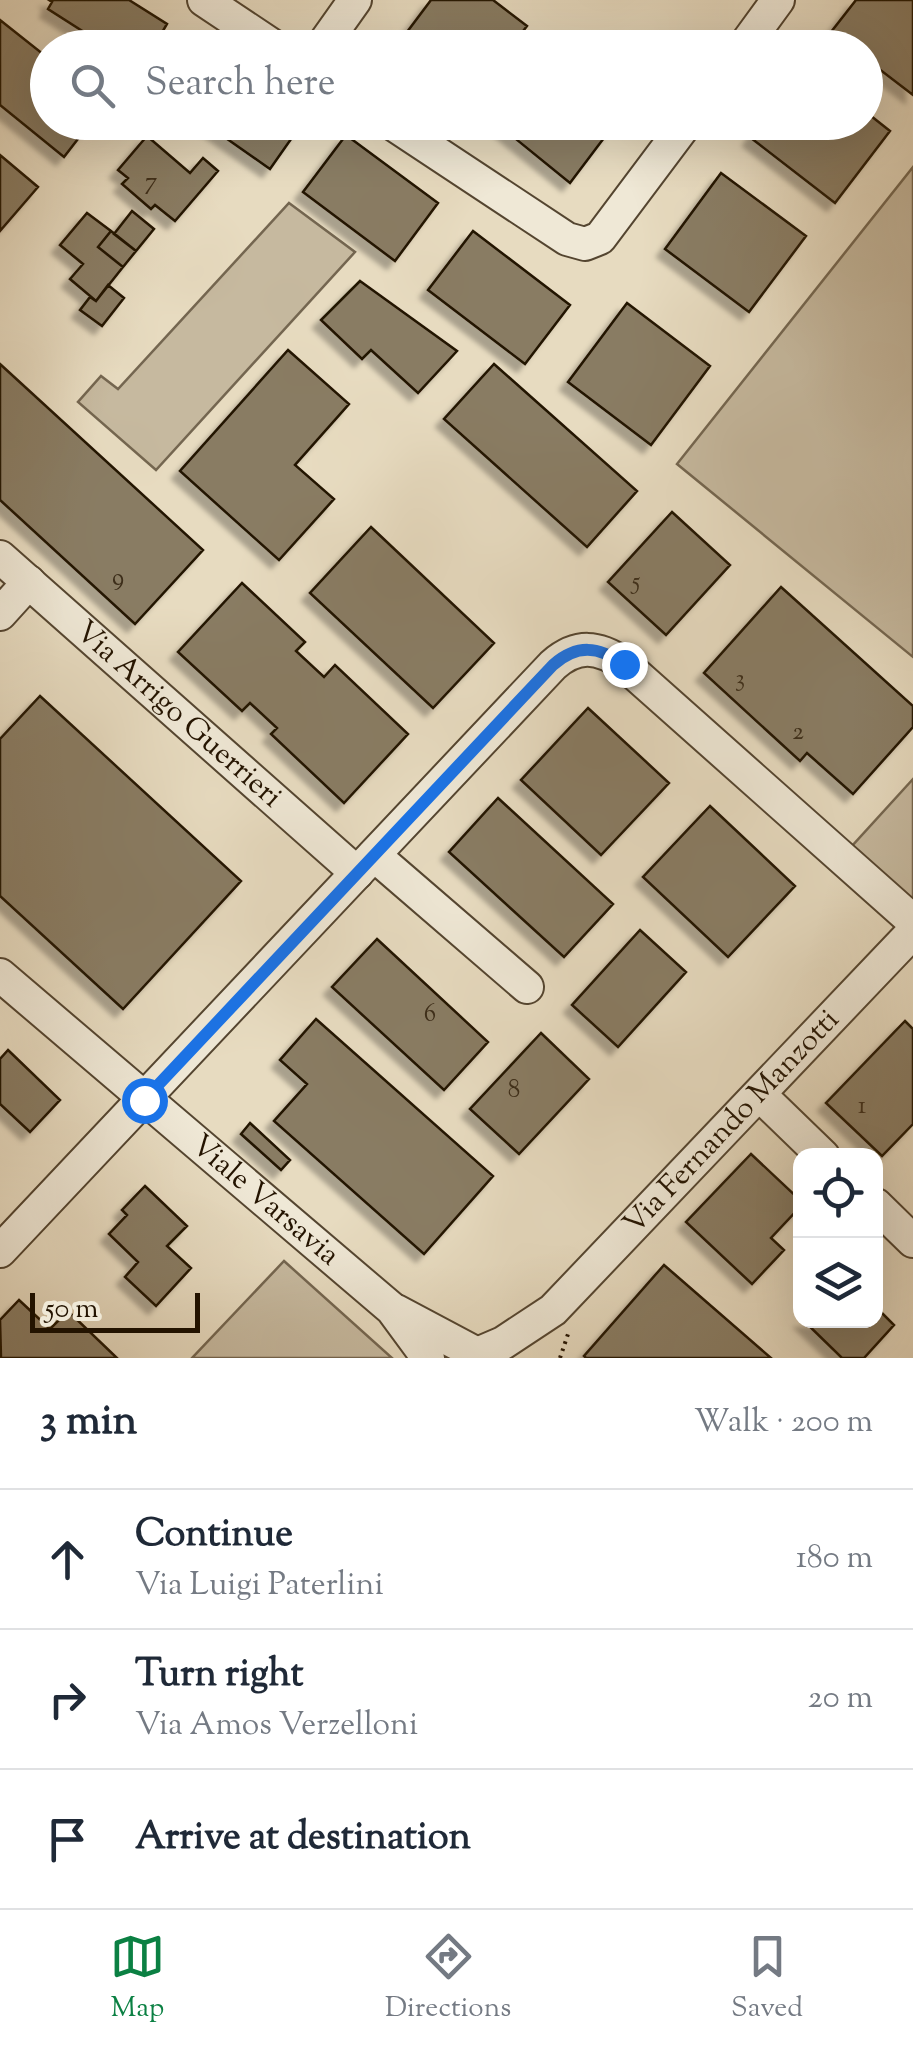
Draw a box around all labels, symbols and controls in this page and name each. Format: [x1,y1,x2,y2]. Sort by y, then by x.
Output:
search box [30,30,883,140]
icon: search [65,58,120,113]
text: Search here [145,58,336,112]
house number: 7 [145,165,158,201]
house number: 9 [112,561,124,597]
house number: 5 [630,565,641,601]
street label: Via Arrigo Guerrieri [65,611,291,818]
route end [602,642,648,688]
house number: 3 [735,662,745,698]
house number: 2 [792,715,804,751]
house number: 6 [424,997,436,1033]
street label: Via Fernando Manzotti [614,1000,850,1245]
house number: 8 [508,1073,520,1109]
route start [122,1078,168,1124]
house number: 1 [858,1089,866,1125]
street label: Viale Varsavia [181,1125,349,1277]
map controls [793,1148,883,1328]
button: locate [793,1148,883,1238]
button: layers [793,1238,883,1328]
scale bar [30,1288,200,1332]
text: 50 m [45,1290,99,1330]
text: 3 min [40,1393,137,1453]
text: Walk · 200 m [694,1400,873,1446]
text: Continue [135,1509,293,1563]
icon: ahead [40,1532,95,1587]
text: 180 m [796,1536,873,1582]
text: Via Luigi Paterlini [135,1563,384,1609]
text: Turn right [135,1649,303,1703]
icon: right [40,1672,95,1727]
text: 20 m [808,1676,873,1722]
text: Via Amos Verzelloni [135,1703,418,1749]
icon: arrive [40,1812,95,1867]
text: Arrive at destination [135,1812,471,1866]
tab: Map [110,1929,165,2029]
tab: Directions [385,1929,511,2029]
tab: Saved [731,1929,803,2029]

